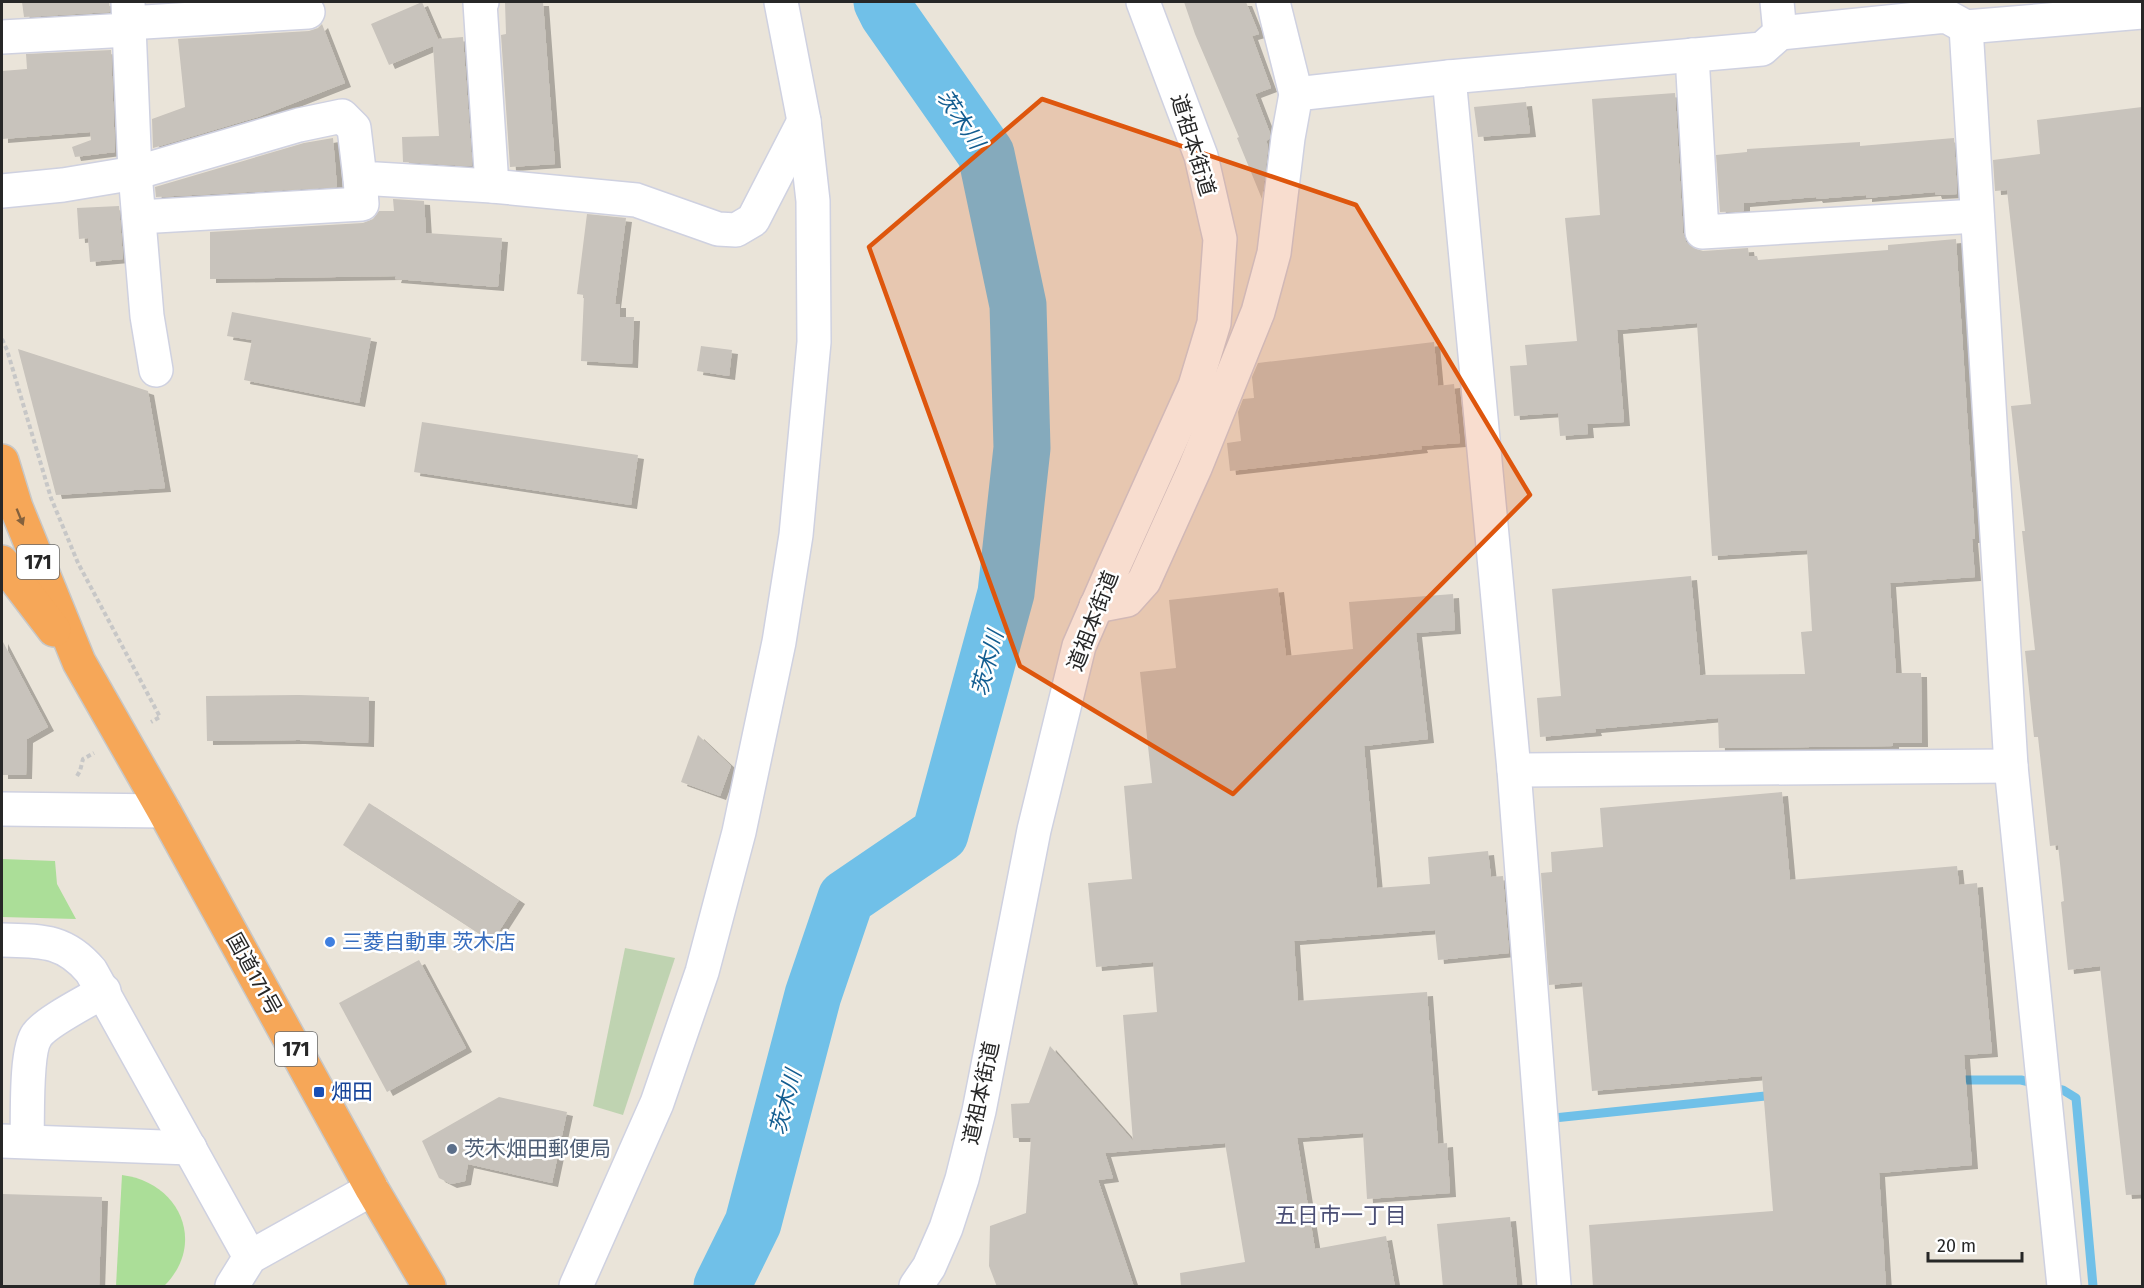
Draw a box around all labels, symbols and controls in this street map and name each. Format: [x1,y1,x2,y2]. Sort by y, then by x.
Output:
water label: 茨木川 [931,84,991,156]
street label: 道祖本街道 [1165,91,1221,199]
one-way arrow [15,508,25,526]
road number: 171 [17,545,59,579]
street label: 道祖本街道 [1062,567,1124,675]
water label: 茨木川 [966,626,1010,699]
street label: 国道171号 [221,928,287,1020]
place label: 三菱自動車 茨木店 [342,929,516,955]
marker: 三菱自動車 茨木店 [323,935,337,949]
road number: 171 [275,1032,317,1066]
street label: 道祖本街道 [957,1039,1005,1147]
water label: 茨木川 [764,1065,808,1138]
place label: 畑田 [331,1079,373,1105]
marker: 畑田 [312,1085,326,1099]
place label: 茨木畑田郵便局 [464,1136,611,1162]
marker: 茨木畑田郵便局 [445,1142,459,1156]
district label: 五日市一丁目 [1275,1202,1407,1229]
scale bar [1928,1225,2022,1263]
text: 20 m [1937,1235,1976,1257]

